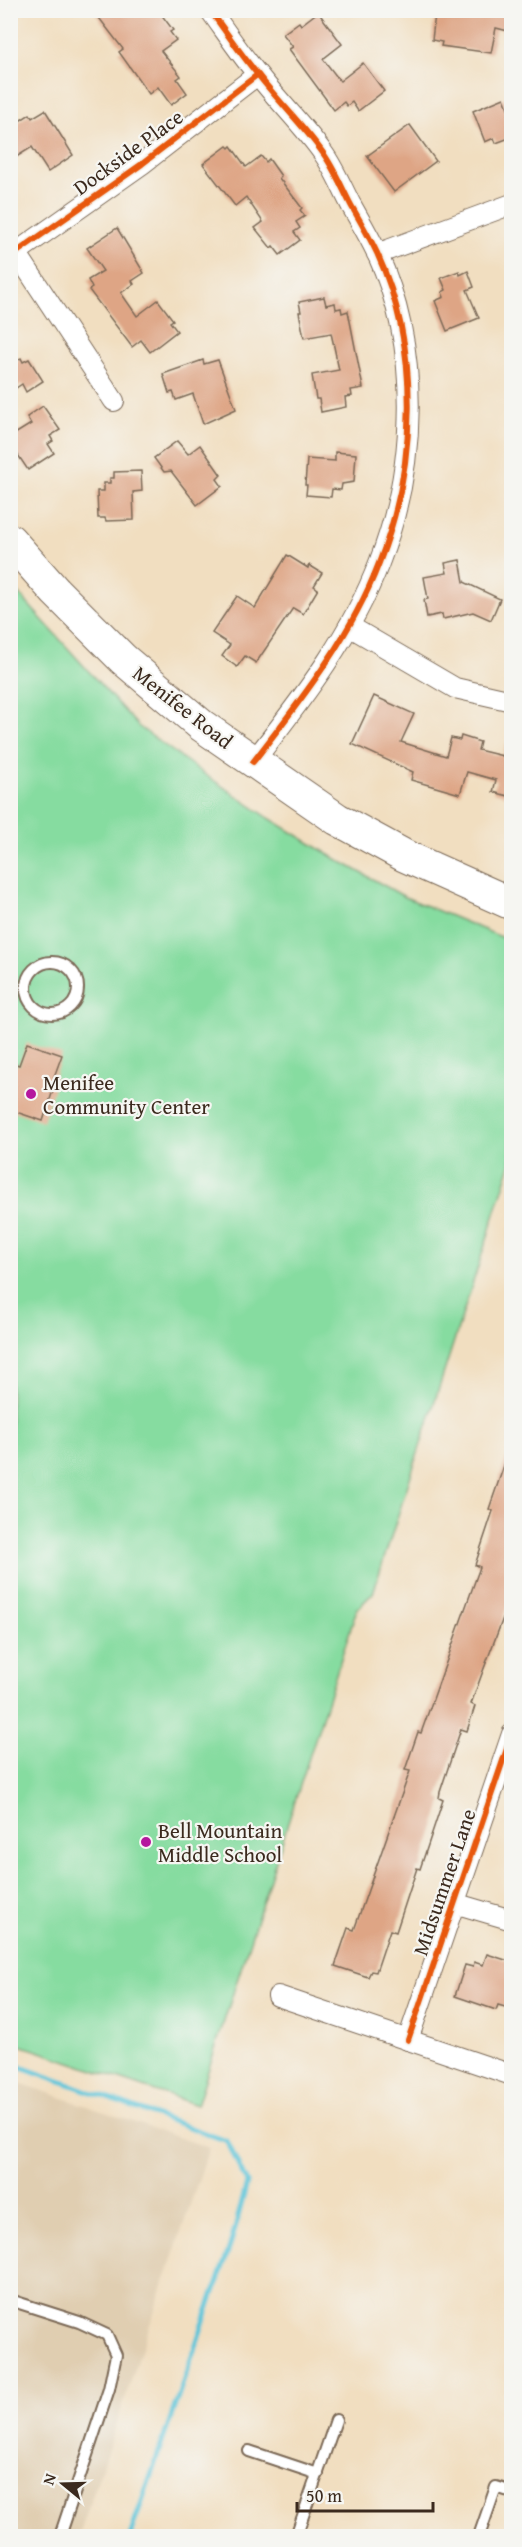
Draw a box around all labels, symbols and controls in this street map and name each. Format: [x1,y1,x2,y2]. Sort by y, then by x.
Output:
street label: Dockside Place [67,101,190,203]
street label: Menifee Road [126,658,240,757]
place label: Menifee Community Center [43,1067,210,1122]
marker: Menifee Community Center [24,1087,38,1101]
street label: Midsummer Lane [404,1804,484,1960]
place label: Bell Mountain Middle School [158,1815,282,1870]
marker: Bell Mountain Middle School [139,1835,153,1849]
north arrow [33,2454,93,2514]
text: N [36,2470,62,2488]
scale bar [297,2475,434,2513]
text: 50 m [306,2482,342,2509]

